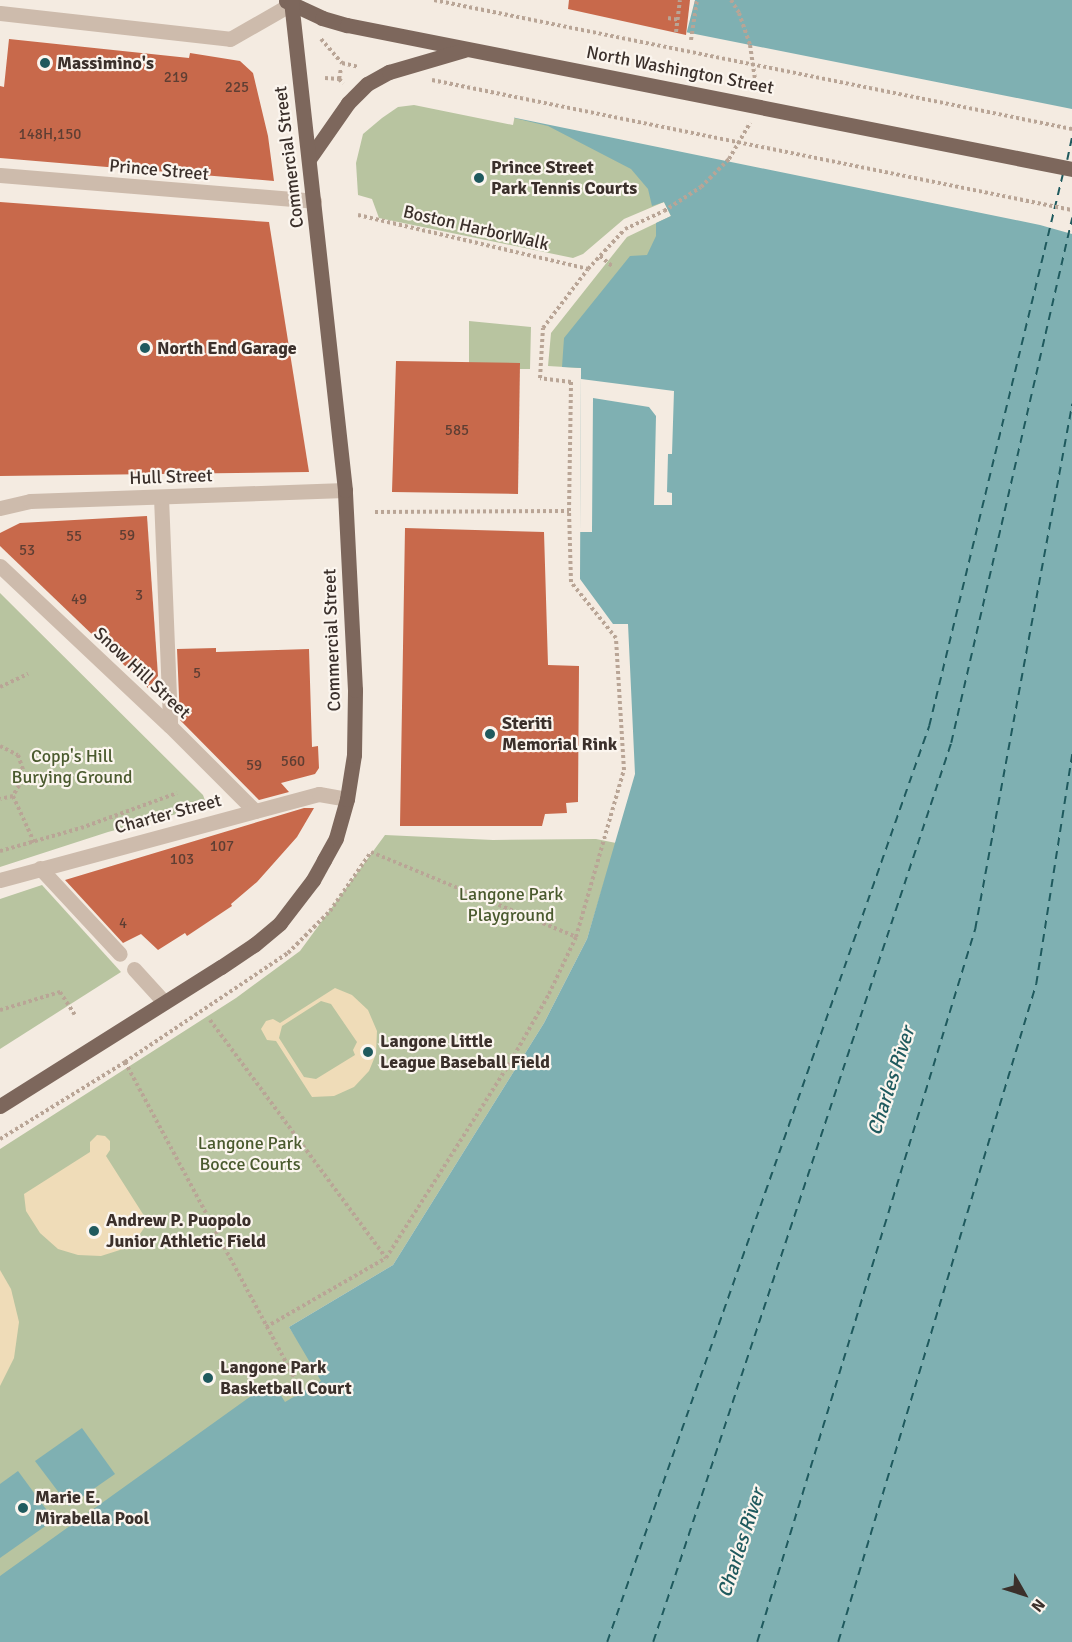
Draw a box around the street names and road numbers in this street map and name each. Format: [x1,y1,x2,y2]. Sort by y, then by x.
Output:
street label: North Washington Street [584,41,776,99]
street label: Commercial Street [270,85,308,229]
street label: Prince Street [108,155,210,185]
street label: Boston HarborWalk [401,201,551,255]
street label: Hull Street [129,465,213,489]
street label: Commercial Street [319,568,345,712]
street label: Snow Hill Street [89,623,195,723]
street label: Charter Street [112,789,224,839]

